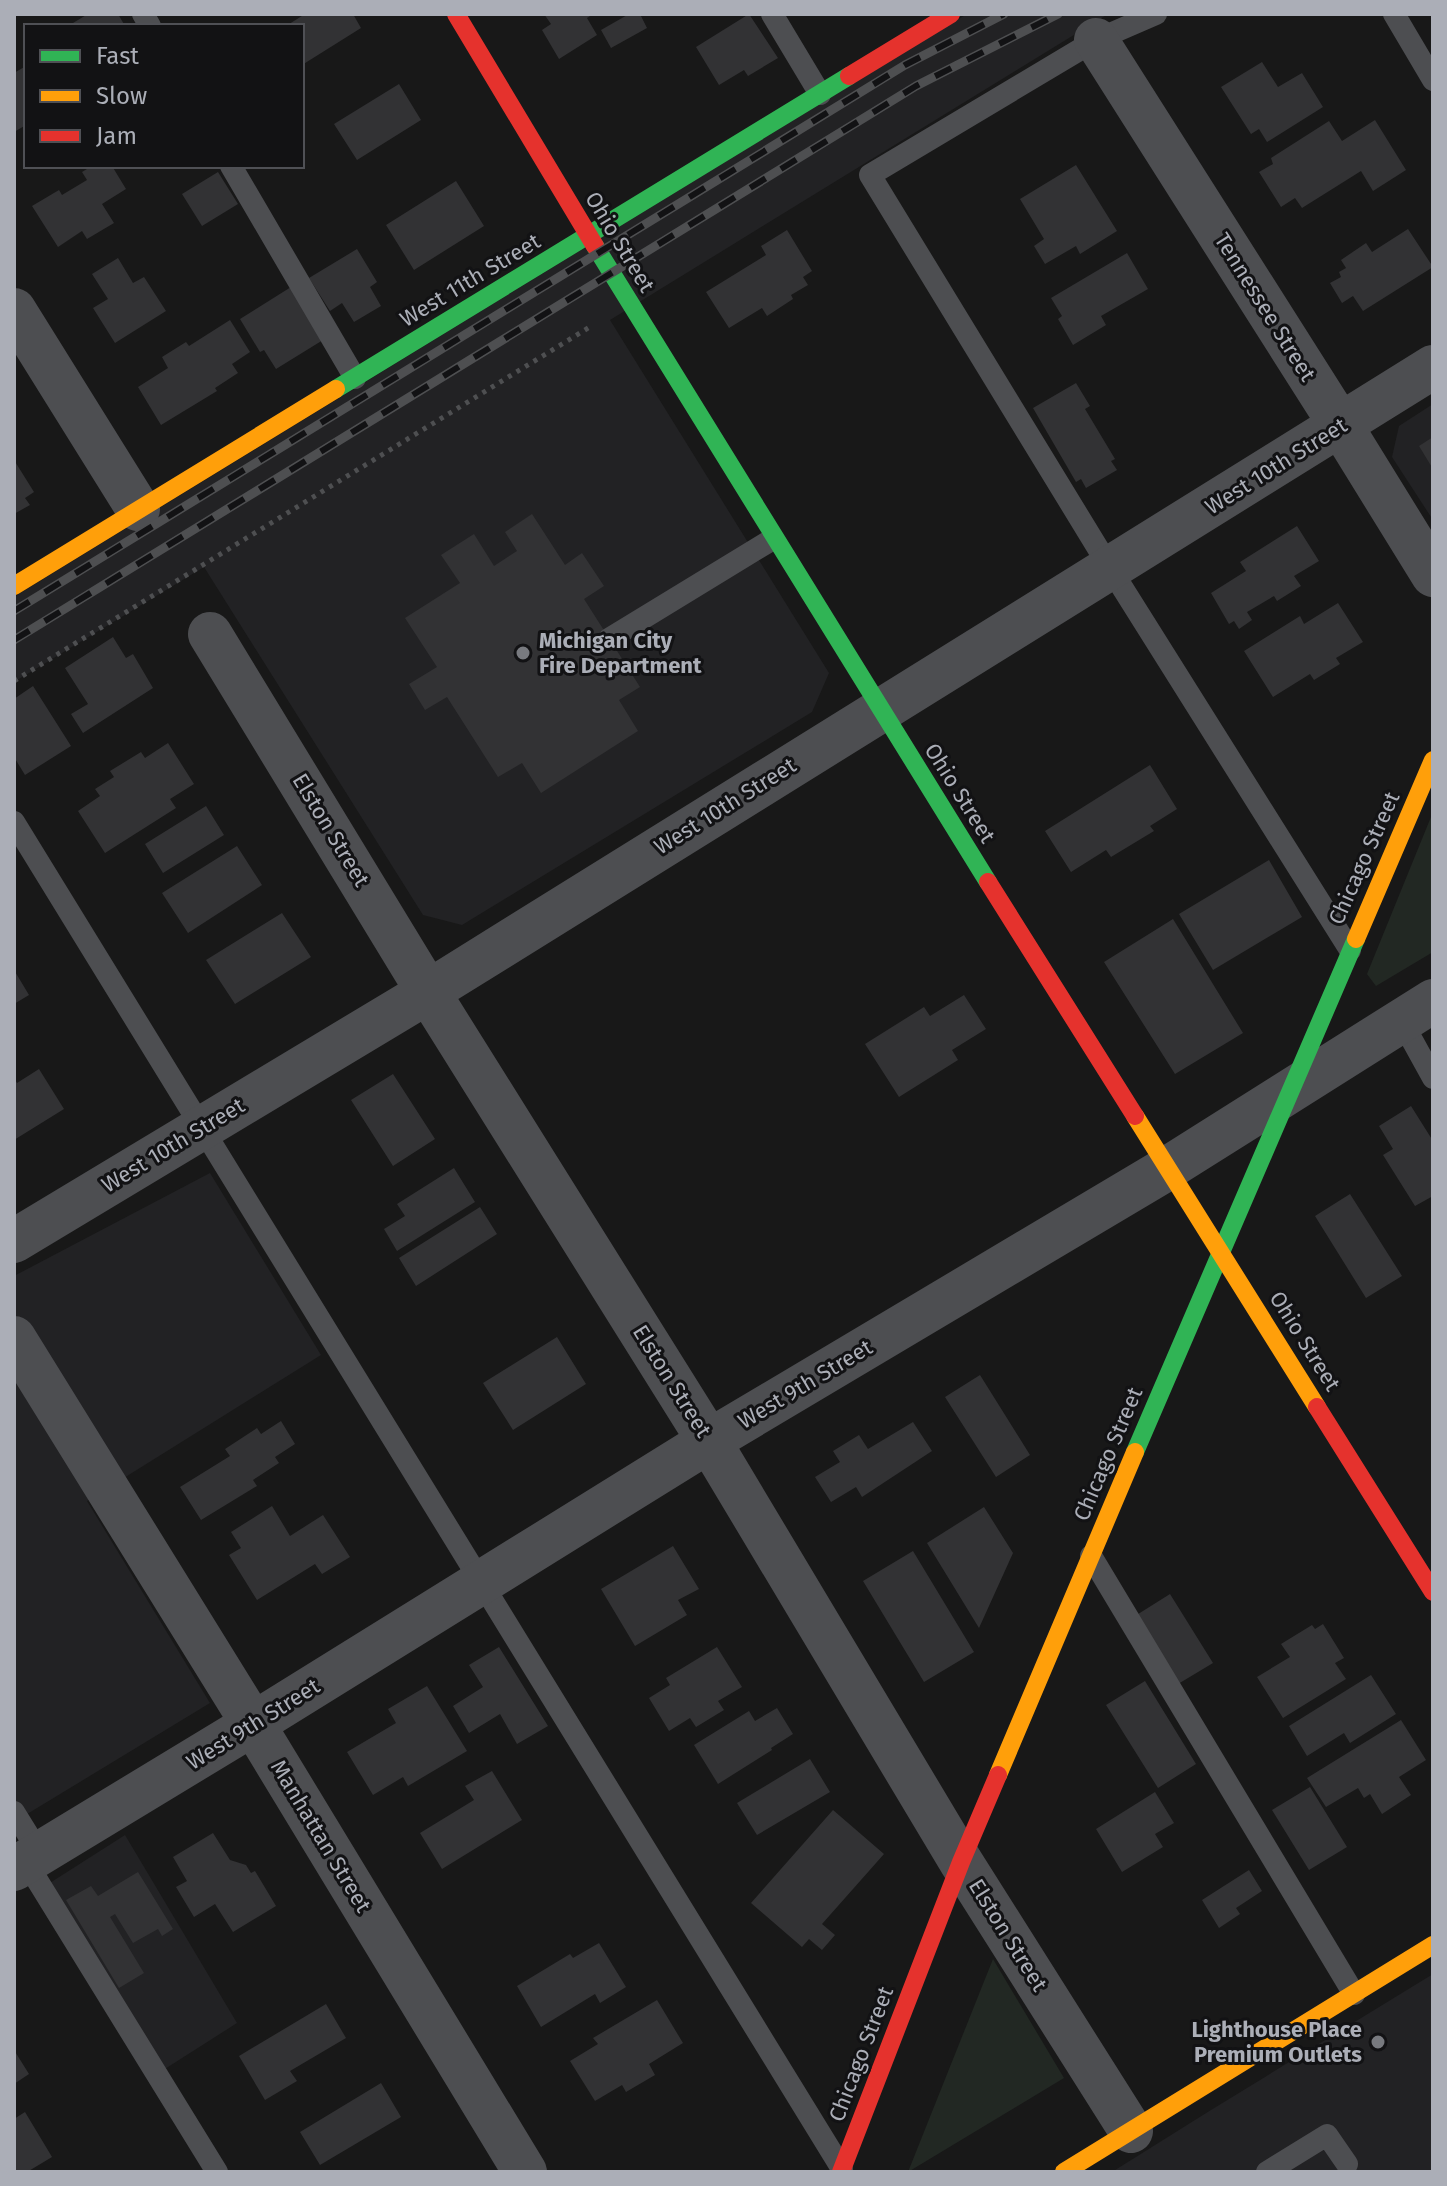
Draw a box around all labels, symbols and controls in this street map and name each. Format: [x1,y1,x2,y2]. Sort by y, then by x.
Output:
legend [24,24,304,168]
text: Fast [96,42,139,70]
text: Slow [96,82,147,110]
text: Jam [96,122,137,150]
street label: Ohio Street [579,187,661,297]
street label: West 11th Street [395,227,545,333]
street label: Tennessee Street [1209,228,1321,386]
street label: West 10th Street [1200,412,1352,520]
place label: Michigan City Fire Department [539,627,702,679]
marker: Michigan City Fire Department [514,644,532,662]
street label: Ohio Street [919,738,1001,848]
street label: West 10th Street [649,752,801,860]
street label: Elston Street [287,769,375,892]
street label: Chicago Street [1323,787,1405,929]
street label: West 10th Street [97,1092,249,1198]
street label: Ohio Street [1264,1286,1346,1396]
street label: Elston Street [627,1320,717,1442]
street label: West 9th Street [733,1333,877,1435]
street label: Chicago Street [1068,1383,1148,1525]
street label: West 9th Street [181,1672,325,1776]
street label: Manhattan Street [265,1755,377,1917]
street label: Elston Street [963,1874,1053,1996]
street label: Chicago Street [823,1983,899,2125]
place label: Lighthouse Place Premium Outlets [1191,2016,1362,2068]
marker: Lighthouse Place Premium Outlets [1369,2033,1387,2051]

